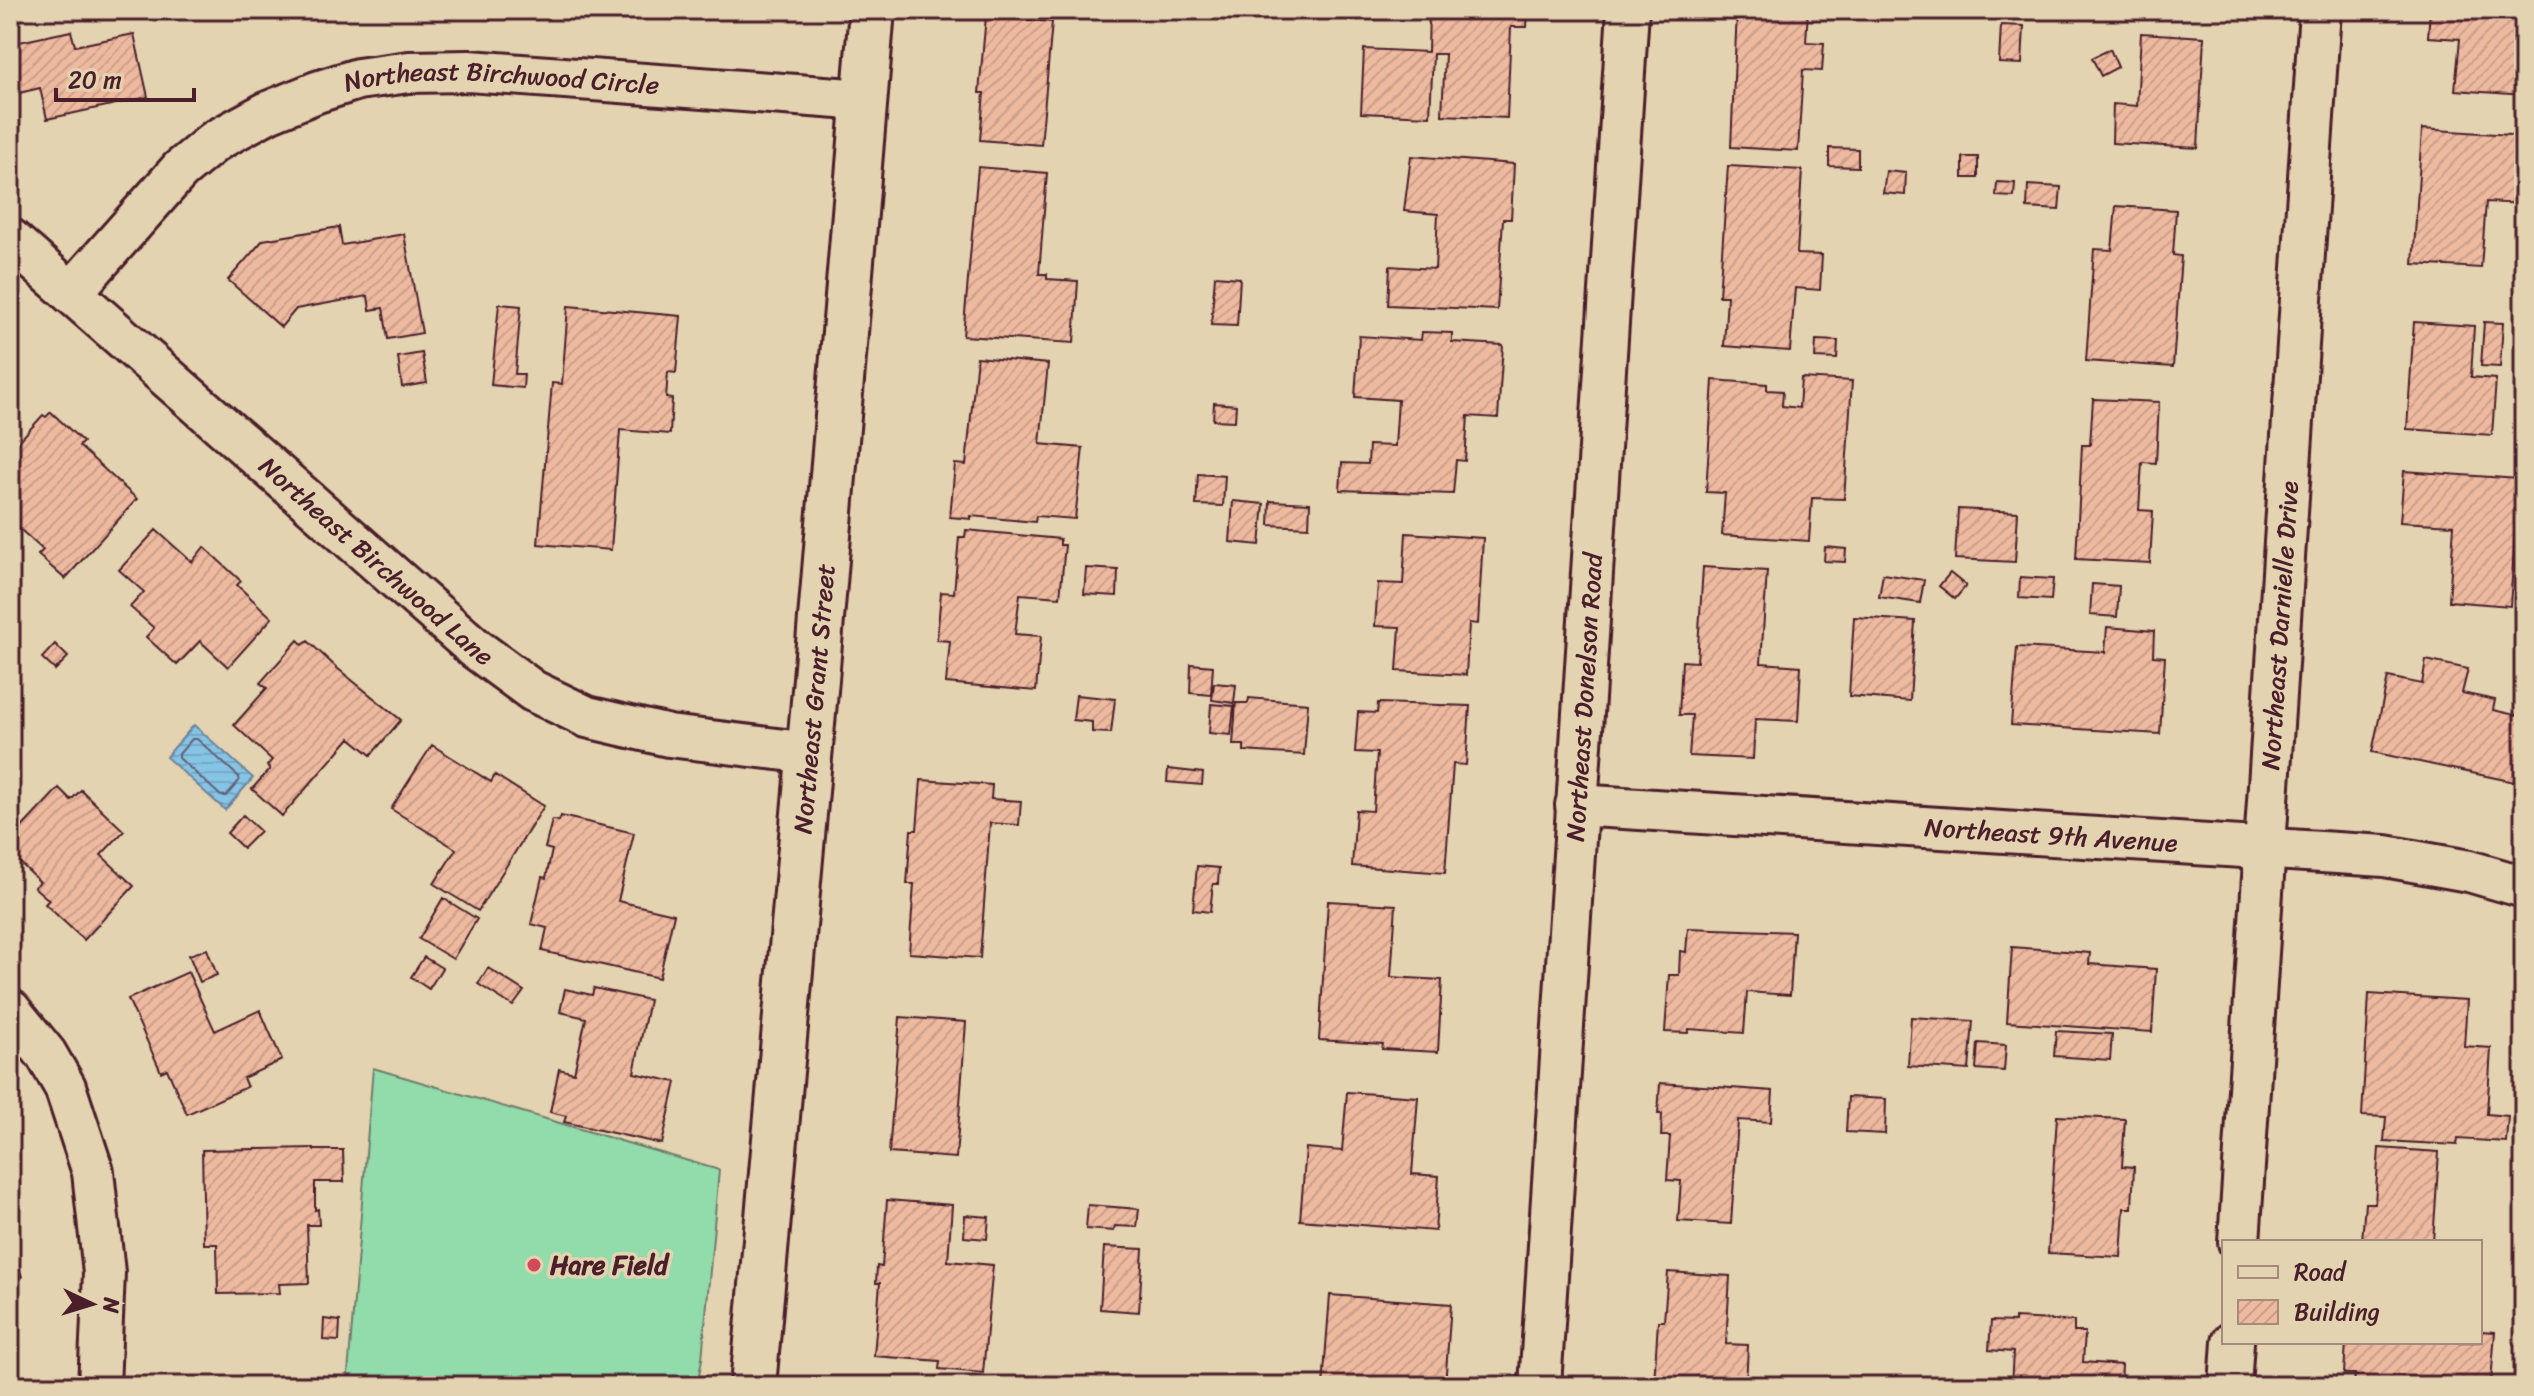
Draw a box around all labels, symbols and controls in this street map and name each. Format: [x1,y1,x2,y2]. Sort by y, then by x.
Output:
street label: Northeast Birchwood Circle [337,48,661,108]
scale bar [56,52,194,102]
text: 20 m [68,59,122,101]
street label: Northeast Birchwood Lane [248,445,504,678]
street label: Northeast Darnielle Drive [2247,479,2312,771]
street label: Northeast Donelson Road [1552,550,1616,843]
street label: Northeast Grant Street [779,562,849,836]
street label: Northeast 9th Avenue [1923,804,2179,866]
legend [2222,1240,2482,1344]
place label: Hare Field [550,1242,670,1288]
text: Road [2294,1251,2348,1293]
marker: Hare Field [525,1256,543,1274]
north arrow [52,1264,132,1344]
text: Building [2294,1291,2380,1333]
text: N [91,1295,132,1315]

